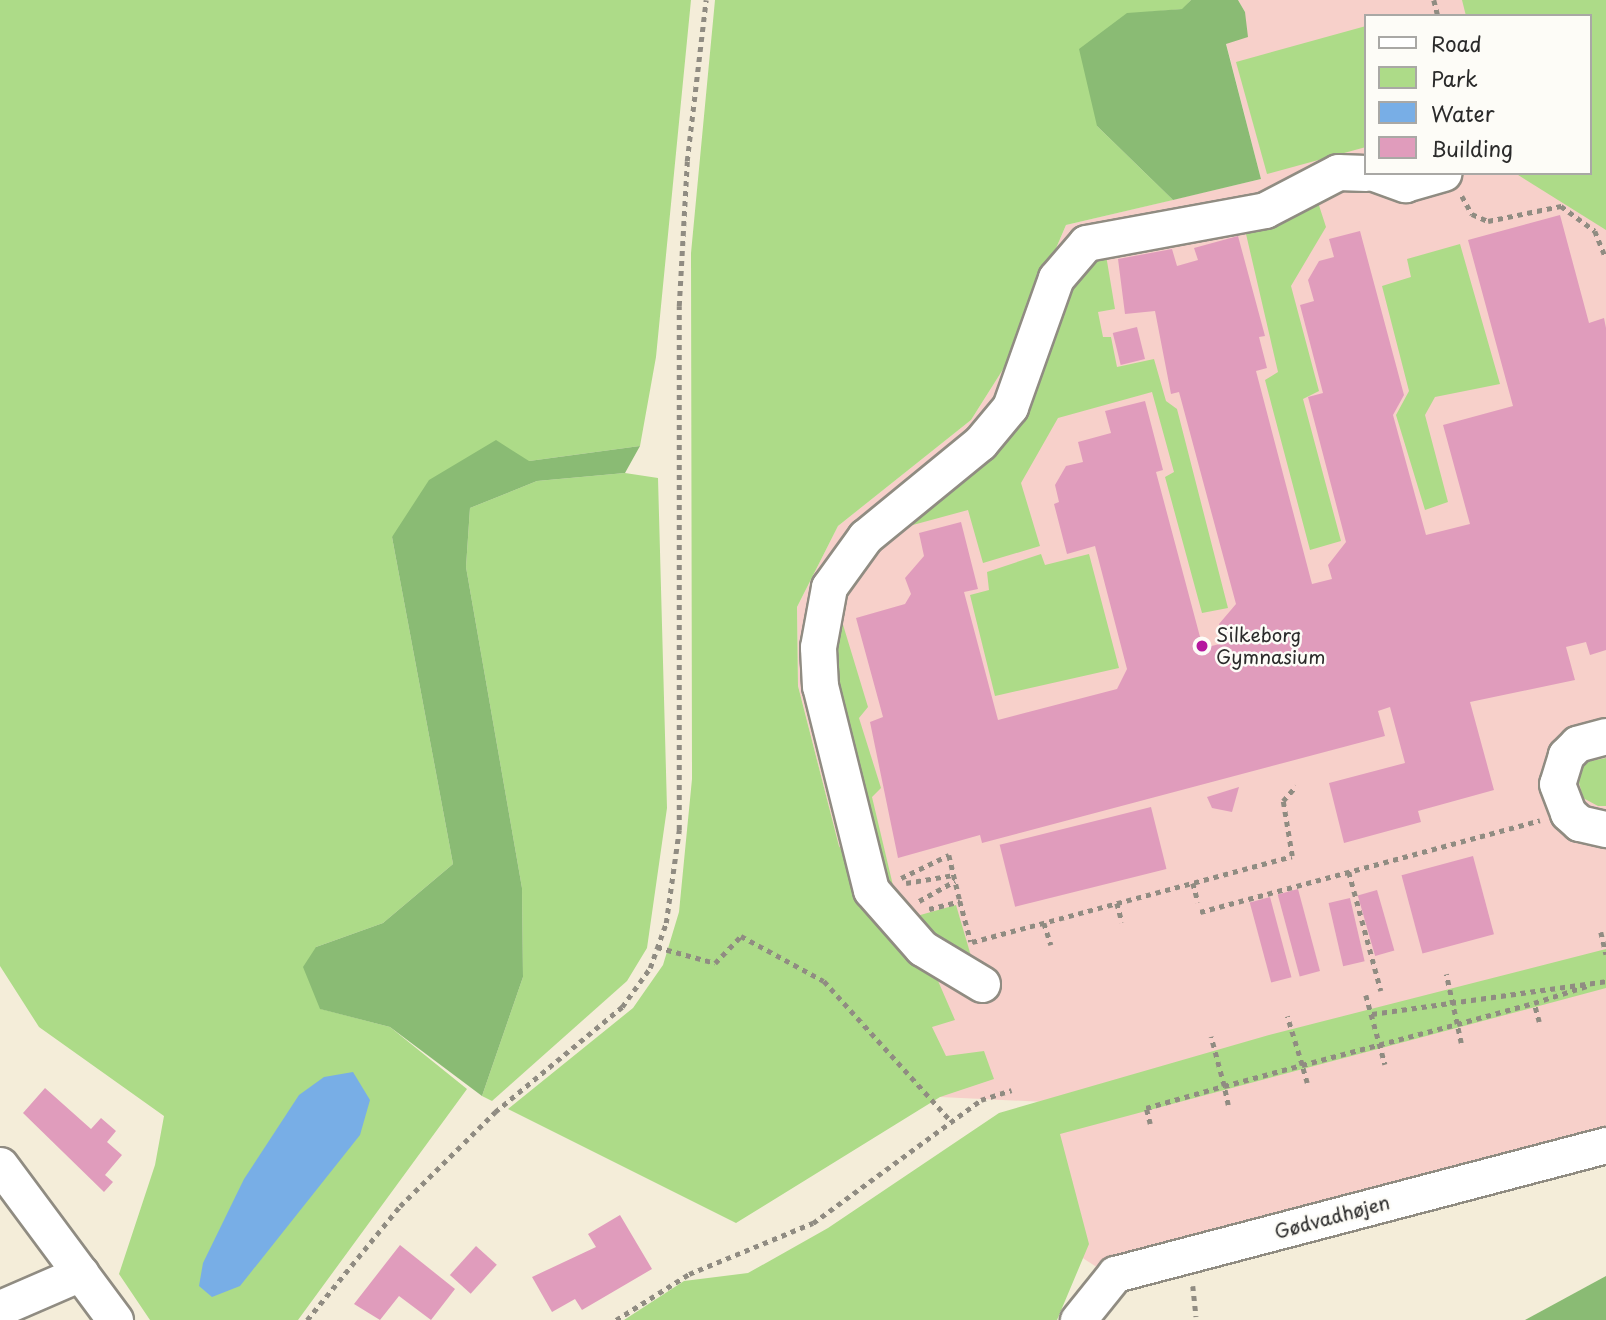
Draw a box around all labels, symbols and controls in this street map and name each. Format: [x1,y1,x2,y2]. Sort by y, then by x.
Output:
legend [1364,14,1592,175]
text: Road [1431,27,1482,59]
text: Park [1431,62,1478,94]
text: Water [1431,97,1494,129]
text: Building [1431,132,1513,164]
place label: Silkeborg Gymnasium [1216,624,1325,668]
marker: Silkeborg Gymnasium [1194,638,1210,654]
street label: Gødvadhøjen [1272,1191,1392,1243]

